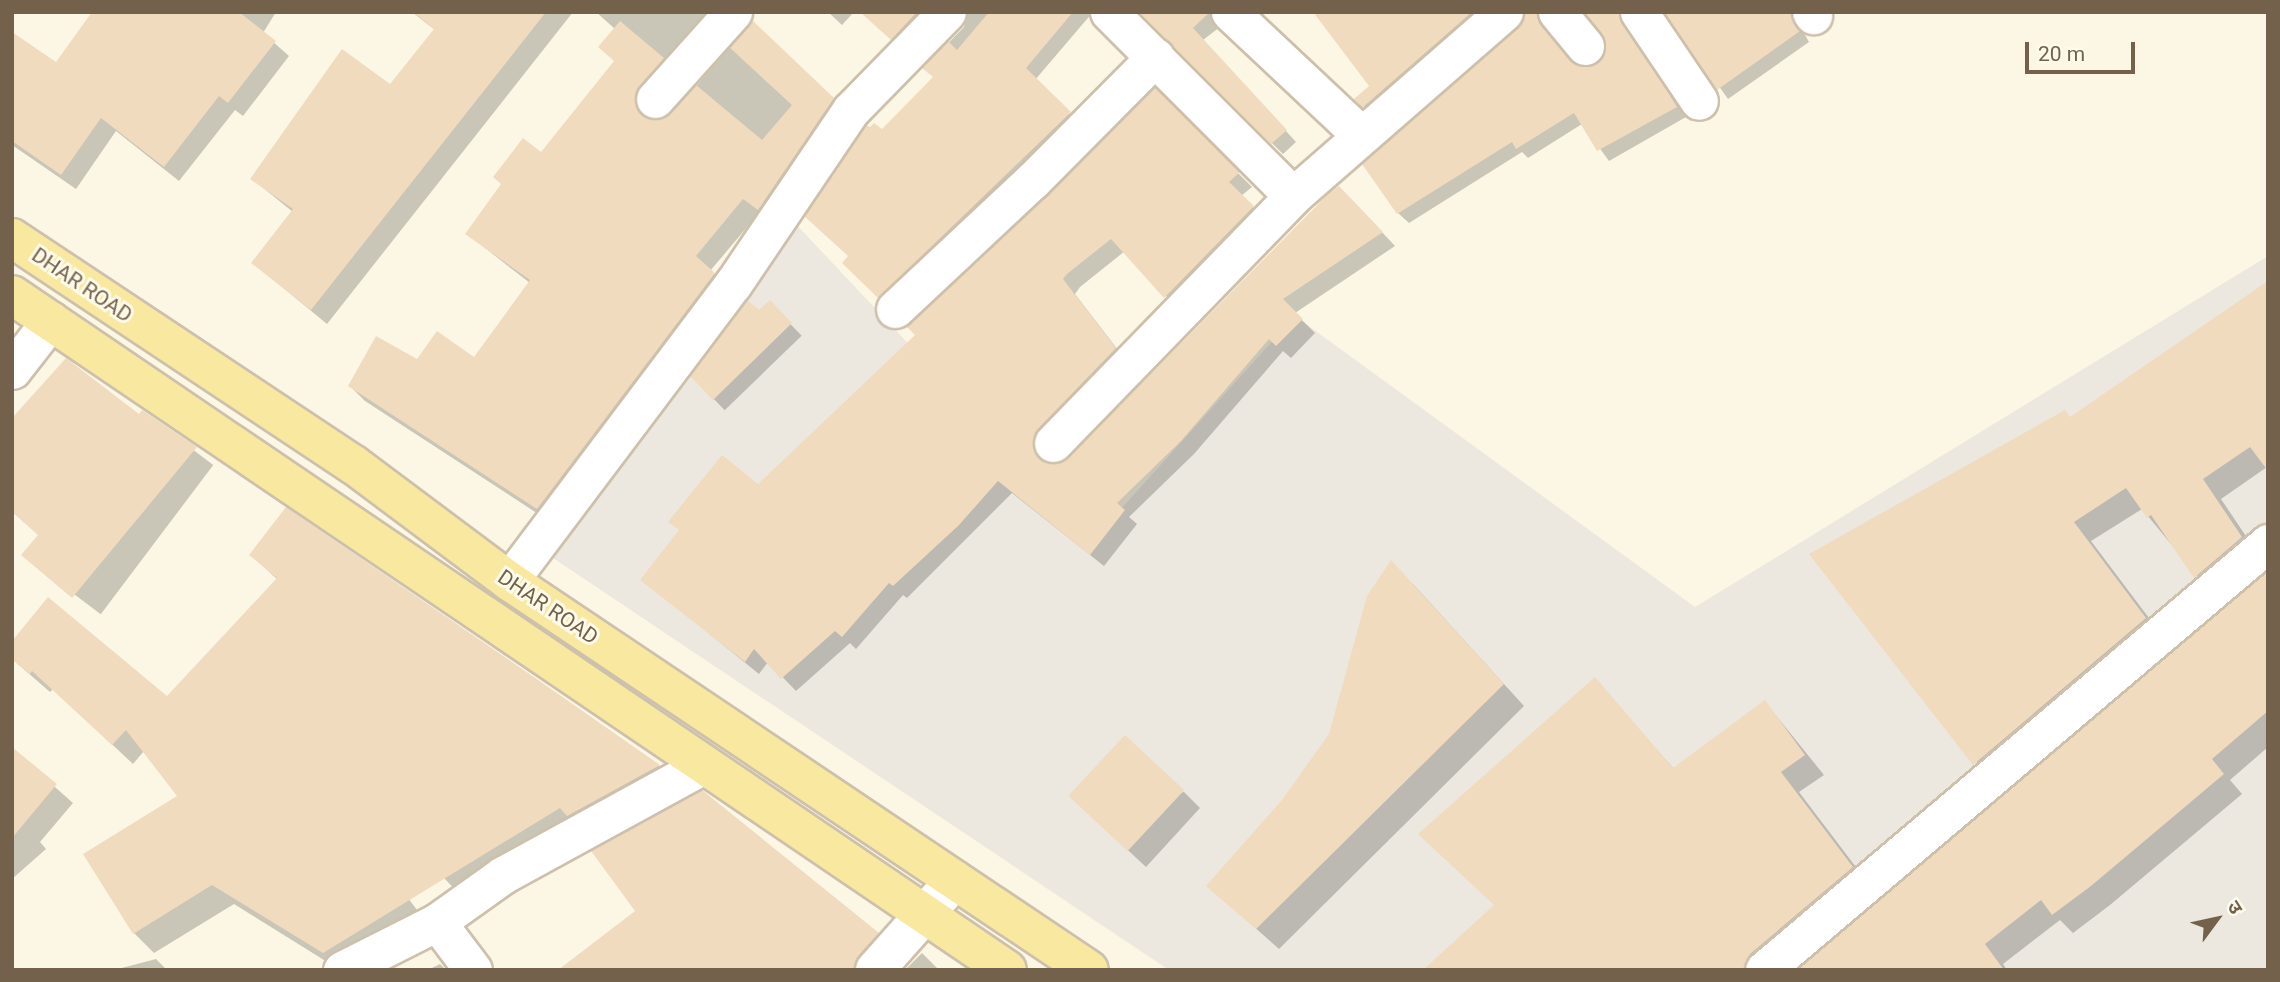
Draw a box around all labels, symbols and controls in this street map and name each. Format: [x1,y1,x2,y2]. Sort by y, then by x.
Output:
scale bar [2028,28,2138,72]
text: 20 m [2038,42,2085,66]
street label: DHAR ROAD [27,242,137,328]
street label: DHAR ROAD [493,564,603,650]
north arrow [2182,884,2252,954]
text: उ [2222,896,2248,918]

